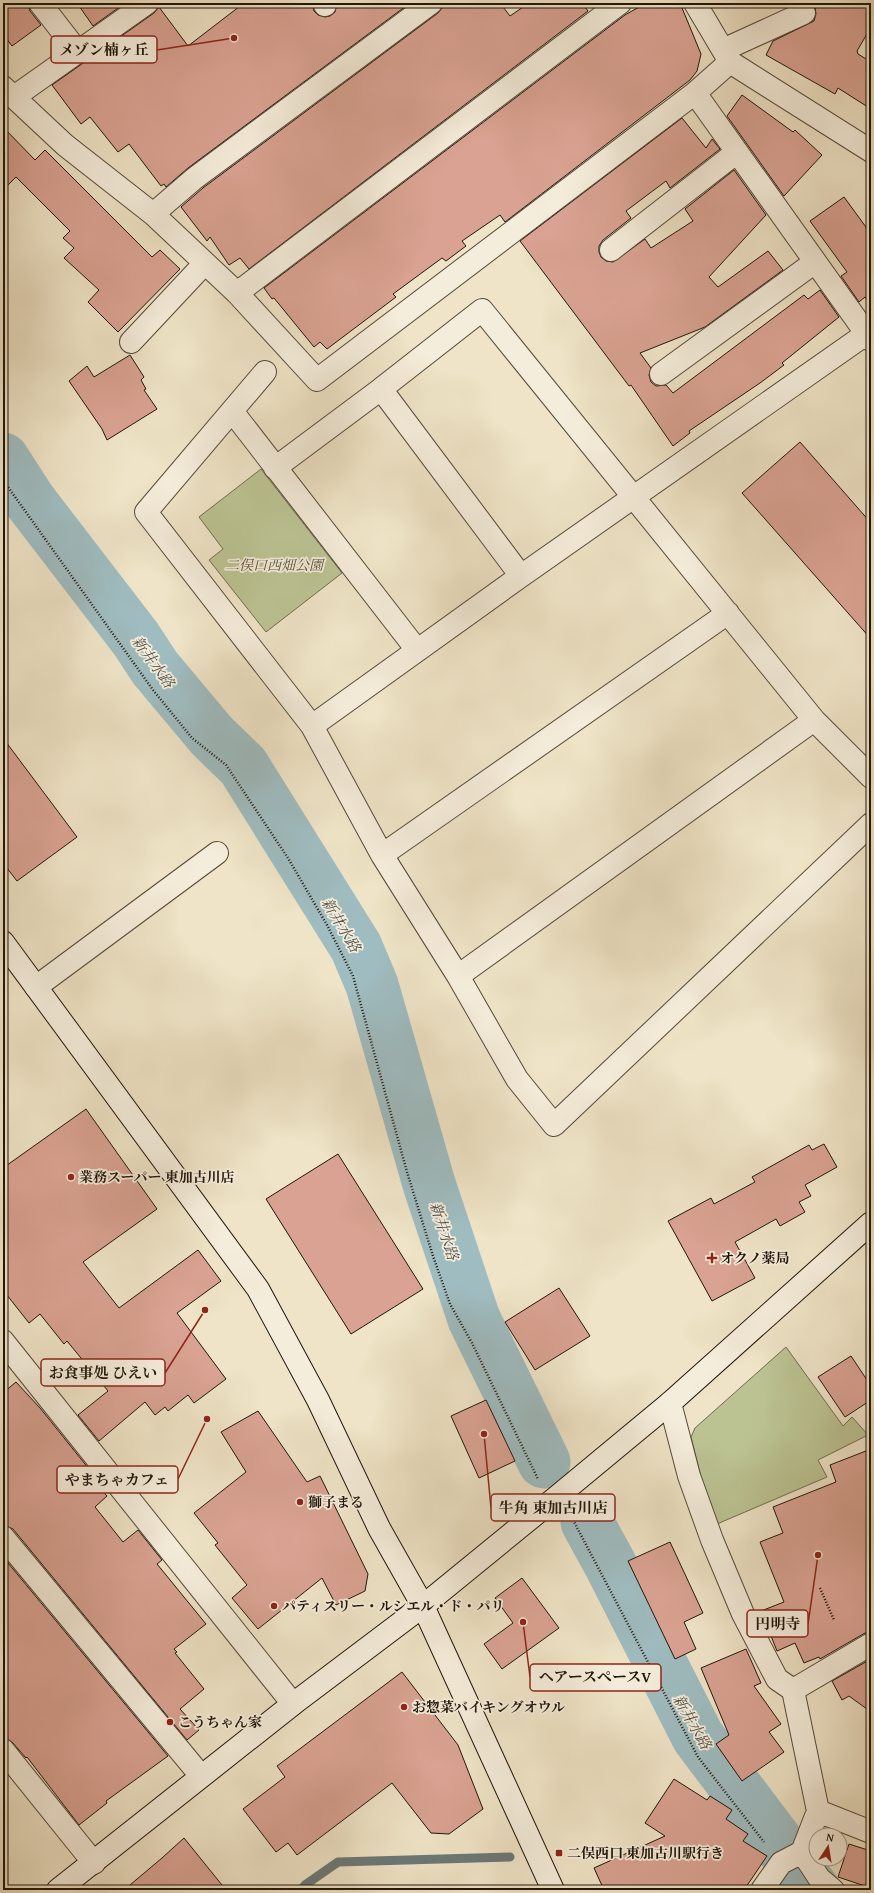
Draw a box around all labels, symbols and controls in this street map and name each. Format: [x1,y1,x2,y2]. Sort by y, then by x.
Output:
callout: メゾン楠ヶ丘 [51,36,157,63]
text: メゾン楠ヶ丘 [59,39,149,60]
park label: 二俣口西畑公園 [225,555,325,575]
water label: 新井水路 [127,631,180,693]
water label: 新井水路 [317,894,366,957]
place label: 業務スーパー 東加古川店 [79,1167,235,1187]
marker: 業務スーパー 東加古川店 [66,1172,76,1182]
water label: 新井水路 [425,1199,464,1264]
place label: オクノ薬局 [720,1248,789,1268]
marker: オクノ薬局 [707,1253,717,1263]
callout: お食事処 ひえい [41,1359,165,1386]
text: お食事処 ひえい [49,1362,157,1383]
callout: やまちゃカフェ [57,1466,178,1493]
text: やまちゃカフェ [65,1469,169,1490]
place label: 獅子まる [308,1492,364,1512]
callout: 牛角 東加古川店 [491,1494,615,1521]
marker: 獅子まる [295,1497,305,1507]
text: 牛角 東加古川店 [499,1497,607,1518]
place label: パティスリー・ルシエル・ド・パリ [282,1596,505,1616]
marker: パティスリー・ルシエル・ド・パリ [269,1601,279,1611]
callout: 円明寺 [747,1610,808,1637]
text: 円明寺 [755,1613,801,1634]
callout: ヘアースペースV [530,1664,661,1691]
text: ヘアースペースV [539,1666,651,1687]
water label: 新井水路 [668,1691,717,1754]
place label: お惣菜バイキングオウル [412,1697,565,1717]
marker: お惣菜バイキングオウル [399,1702,409,1712]
place label: こうちゃん家 [178,1712,262,1732]
marker: こうちゃん家 [165,1717,175,1727]
north arrow [808,1827,848,1867]
text: N [825,1829,836,1846]
place label: 二俣西口 東加古川駅行き [567,1843,724,1863]
marker: 二俣西口 東加古川駅行き [554,1848,564,1858]

